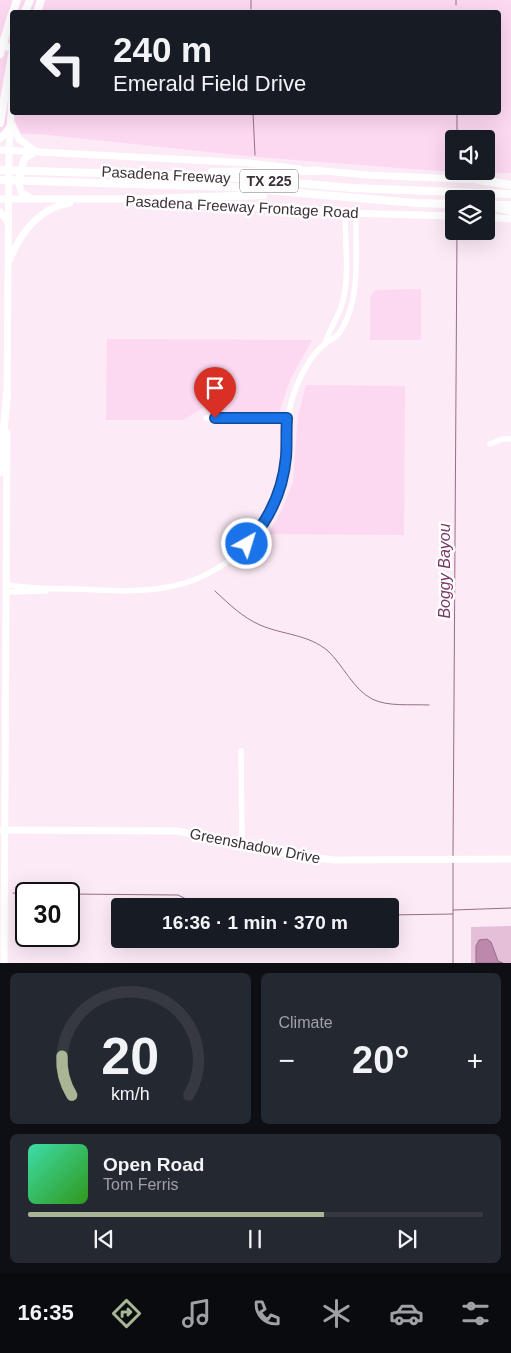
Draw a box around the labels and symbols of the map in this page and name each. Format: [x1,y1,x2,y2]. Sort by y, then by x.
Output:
street label: Pasadena Freeway [101,163,231,186]
road number: TX 225 [240,170,298,192]
street label: Pasadena Freeway Frontage Road [125,192,359,221]
pin [194,367,236,418]
position arrow [220,517,272,569]
water label: Boggy Bayou [436,523,453,619]
street label: Greenshadow Drive [188,825,322,867]
speed limit sign: 30 [15,882,80,947]

